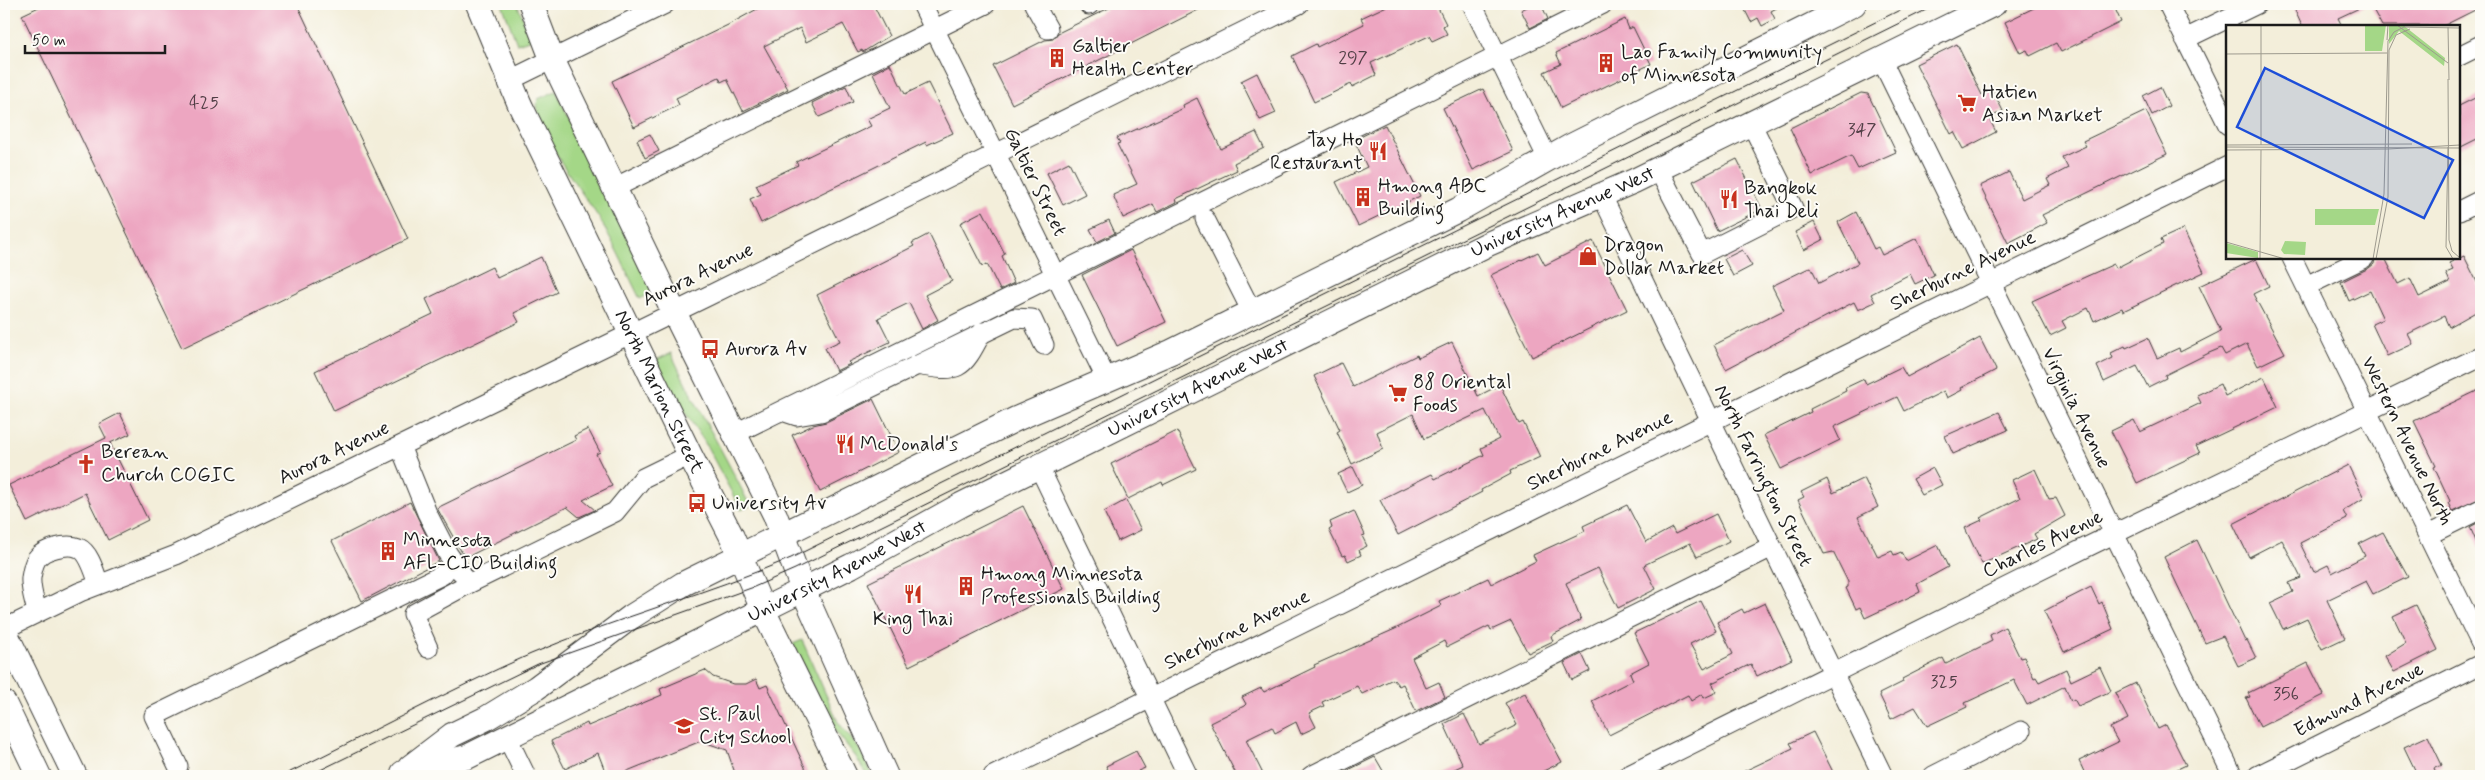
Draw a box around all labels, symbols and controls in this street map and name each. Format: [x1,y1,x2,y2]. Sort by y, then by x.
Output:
scale bar [25,22,165,54]
inset map [2226,25,2460,259]
text: 50 m [32,31,66,51]
place label: Galtier Health Center [1072,33,1193,83]
place label: Lao Family Community of Minnesota [1621,39,1822,89]
house number: 297 [1338,46,1368,70]
building icon: Galtier Health Center [1046,47,1068,69]
building icon: Lao Family Community of Minnesota [1595,52,1617,74]
place label: Hatien Asian Market [1982,79,2103,129]
house number: 425 [189,91,219,115]
supermarket icon: Hatien Asian Market [1956,92,1978,114]
house number: 347 [1847,118,1877,142]
street label: Galtier Street [997,123,1073,241]
place label: Tay Ho Restaurant [1270,127,1363,177]
restaurant icon: Tay Ho Restaurant [1367,140,1389,162]
street label: University Avenue West [1466,159,1659,264]
place label: Hmong ABC Building [1378,173,1486,225]
place label: Bangkok Thai Deli [1744,175,1819,225]
building icon: Hmong ABC Building [1352,186,1374,208]
restaurant icon: Bangkok Thai Deli [1718,188,1740,210]
street label: Sherburne Avenue [1886,224,2041,318]
place label: Dragon Dollar Market [1603,232,1724,282]
street label: Aurora Avenue [638,236,758,314]
shop icon: Dragon Dollar Market [1577,245,1599,267]
street label: North Marion Street [608,305,711,478]
street label: University Avenue West [1103,331,1293,444]
place label: Aurora Av [725,336,807,363]
bus stop icon: Aurora Av [699,338,721,360]
street label: Virginia Avenue [2034,343,2117,474]
street label: Western Avenue North [2354,352,2460,530]
place label: 88 Oriental Foods [1413,369,1511,419]
street label: North Farrington Street [1705,380,1819,572]
supermarket icon: 88 Oriental Foods [1387,382,1409,404]
street label: Sherburne Avenue [1523,404,1678,498]
street label: Aurora Avenue [274,414,394,492]
place label: McDonald's [860,431,958,458]
restaurant icon: McDonald's [834,433,856,455]
place label: Berean Church COGIC [101,439,235,489]
church icon: Berean Church COGIC [75,453,97,475]
place label: University Av [712,490,826,517]
bus stop icon: University Av [686,492,708,514]
street label: Charles Avenue [1978,503,2108,585]
street label: University Avenue West [743,513,932,629]
place label: Minnesota AFL-CIO Building [403,527,557,579]
building icon: Minnesota AFL-CIO Building [377,540,399,562]
place label: Hmong Minnesota Professionals Building [981,561,1161,613]
building icon: Hmong Minnesota Professionals Building [955,575,977,597]
restaurant icon: King Thai [902,583,924,605]
street label: Sherburne Avenue [1160,583,1315,677]
place label: King Thai [873,606,953,634]
street label: Edmund Avenue [2290,656,2428,744]
house number: 325 [1930,670,1958,694]
house number: 356 [2273,682,2299,706]
place label: St. Paul City School [699,701,792,751]
school or university icon: St. Paul City School [673,715,695,737]

